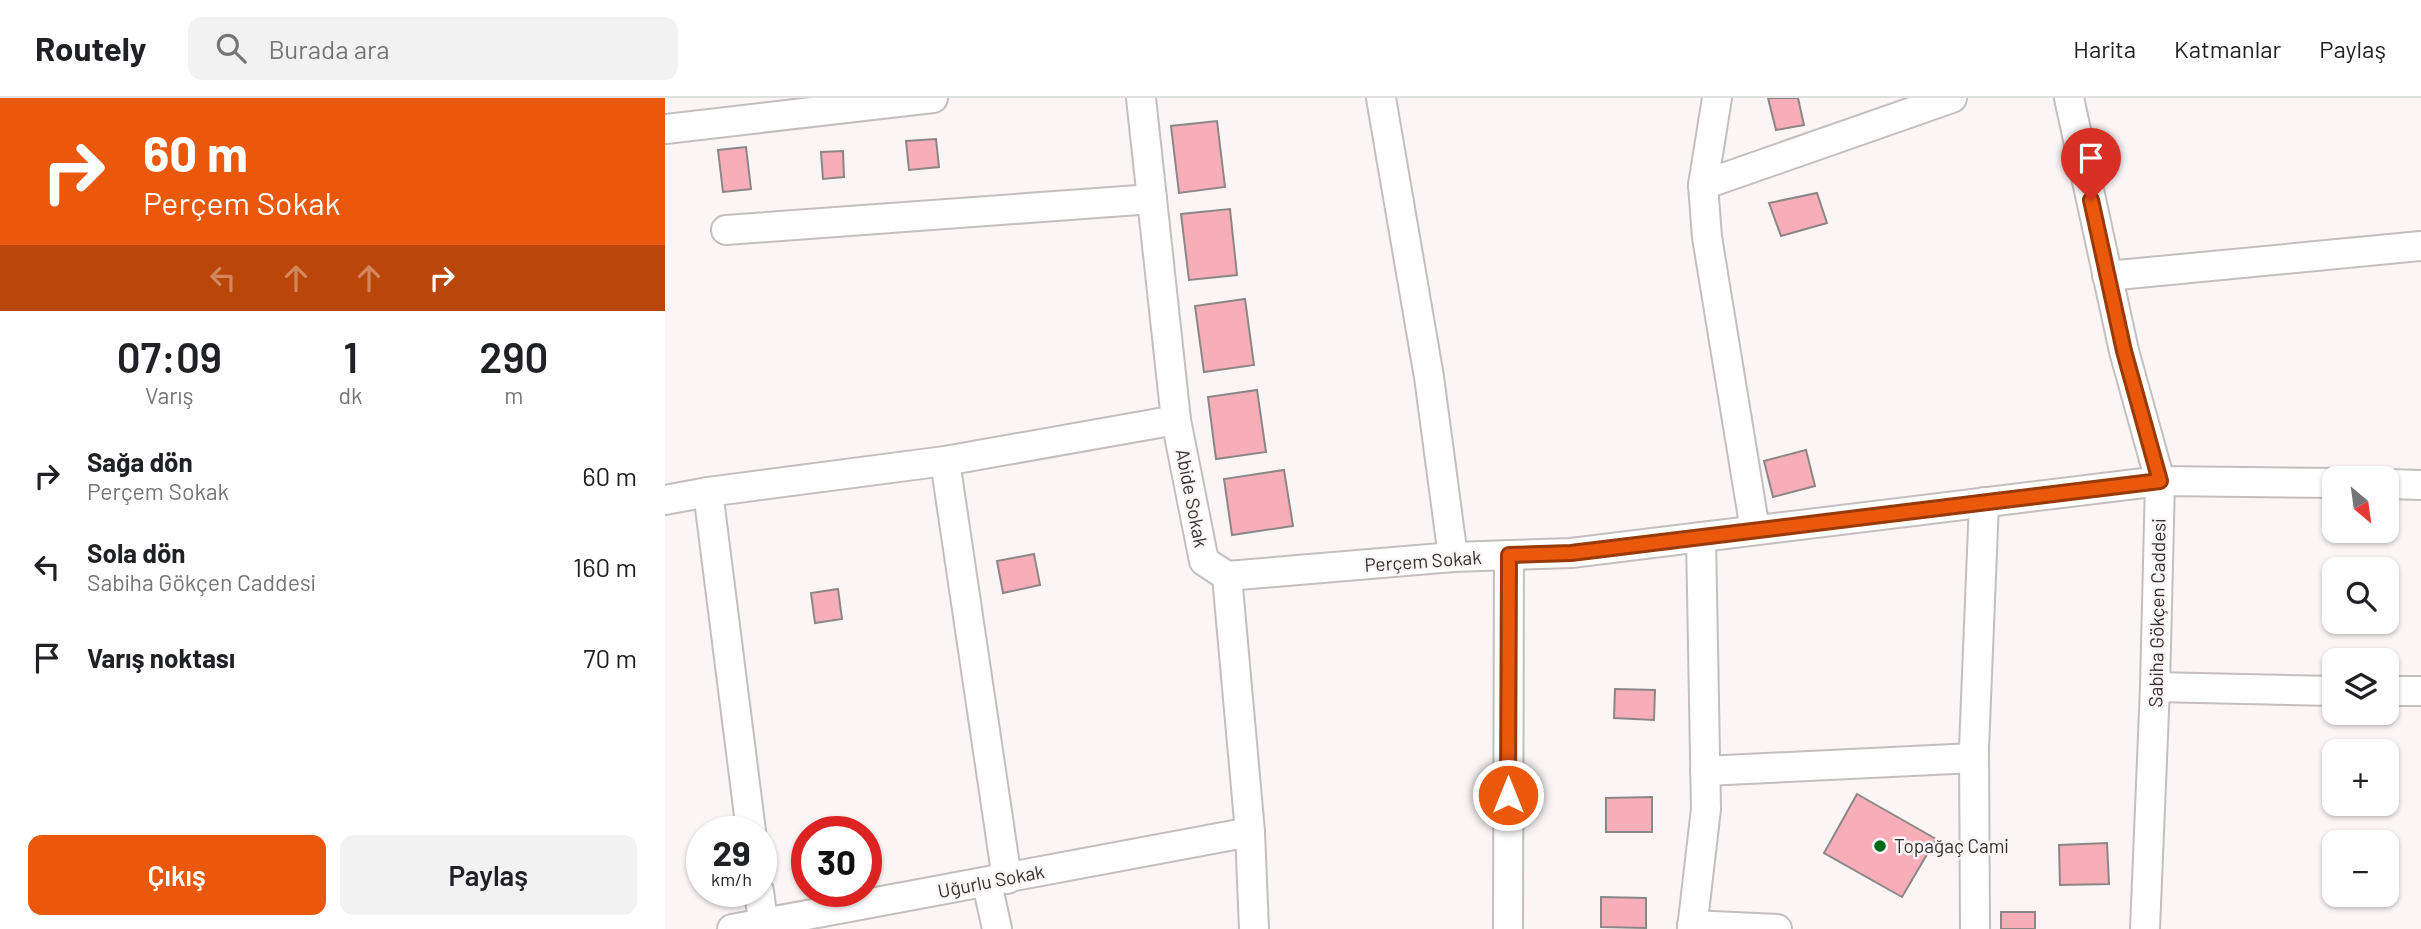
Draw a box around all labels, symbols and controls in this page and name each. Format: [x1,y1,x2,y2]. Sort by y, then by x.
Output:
search box [188,17,678,80]
text: Routely [35,28,146,68]
icon: search [212,29,250,67]
text: Burada ara [268,33,390,64]
text: Harita [2073,34,2136,63]
text: Katmanlar [2174,34,2281,63]
text: Paylaş [2319,34,2386,63]
text: 60 m [143,123,248,182]
icon: right [28,126,119,217]
pin [2061,128,2121,200]
icon: arrive [2072,139,2110,177]
text: Perçem Sokak [143,183,341,221]
icon: left [204,259,242,297]
icon: ahead [277,259,315,297]
icon: ahead [350,259,388,297]
icon: right [423,259,461,297]
text: 07:09 [117,331,222,381]
text: 1 [343,331,358,381]
text: 290 [479,331,548,381]
text: Varış [145,381,194,409]
text: dk [339,381,363,409]
text: m [504,381,523,409]
text: Sağa dön [87,446,193,477]
street label: Abide Sokak [1172,446,1213,549]
icon: right [28,457,66,495]
text: 60 m [582,460,637,491]
north arrow [2322,466,2399,542]
map controls [2322,466,2399,907]
text: Perçem Sokak [87,477,229,505]
street label: Sabiha Gökçen Caddesi [2143,518,2170,708]
text: Sola dön [87,537,185,568]
street label: Perçem Sokak [1364,545,1482,576]
icon: left [28,548,66,586]
text: 160 m [573,551,637,582]
button: search [2322,557,2399,634]
text: Sabiha Gökçen Caddesi [87,568,316,596]
icon: arrive [28,639,66,677]
text: Varış noktası [87,642,235,673]
text: 70 m [583,642,637,673]
button: layers [2322,648,2399,725]
button: + [2322,739,2399,816]
position arrow [1471,758,1545,832]
speed limit sign: 30 [791,816,882,907]
button: − [2322,830,2399,907]
text: 29 [712,831,751,873]
place label: Topağaç Cami [1894,834,2008,857]
button: Çıkış [28,835,326,915]
button: Paylaş [340,835,637,915]
marker: Topağaç Cami [1872,838,1888,854]
street label: Uğurlu Sokak [936,859,1046,902]
text: km/h [711,868,752,890]

